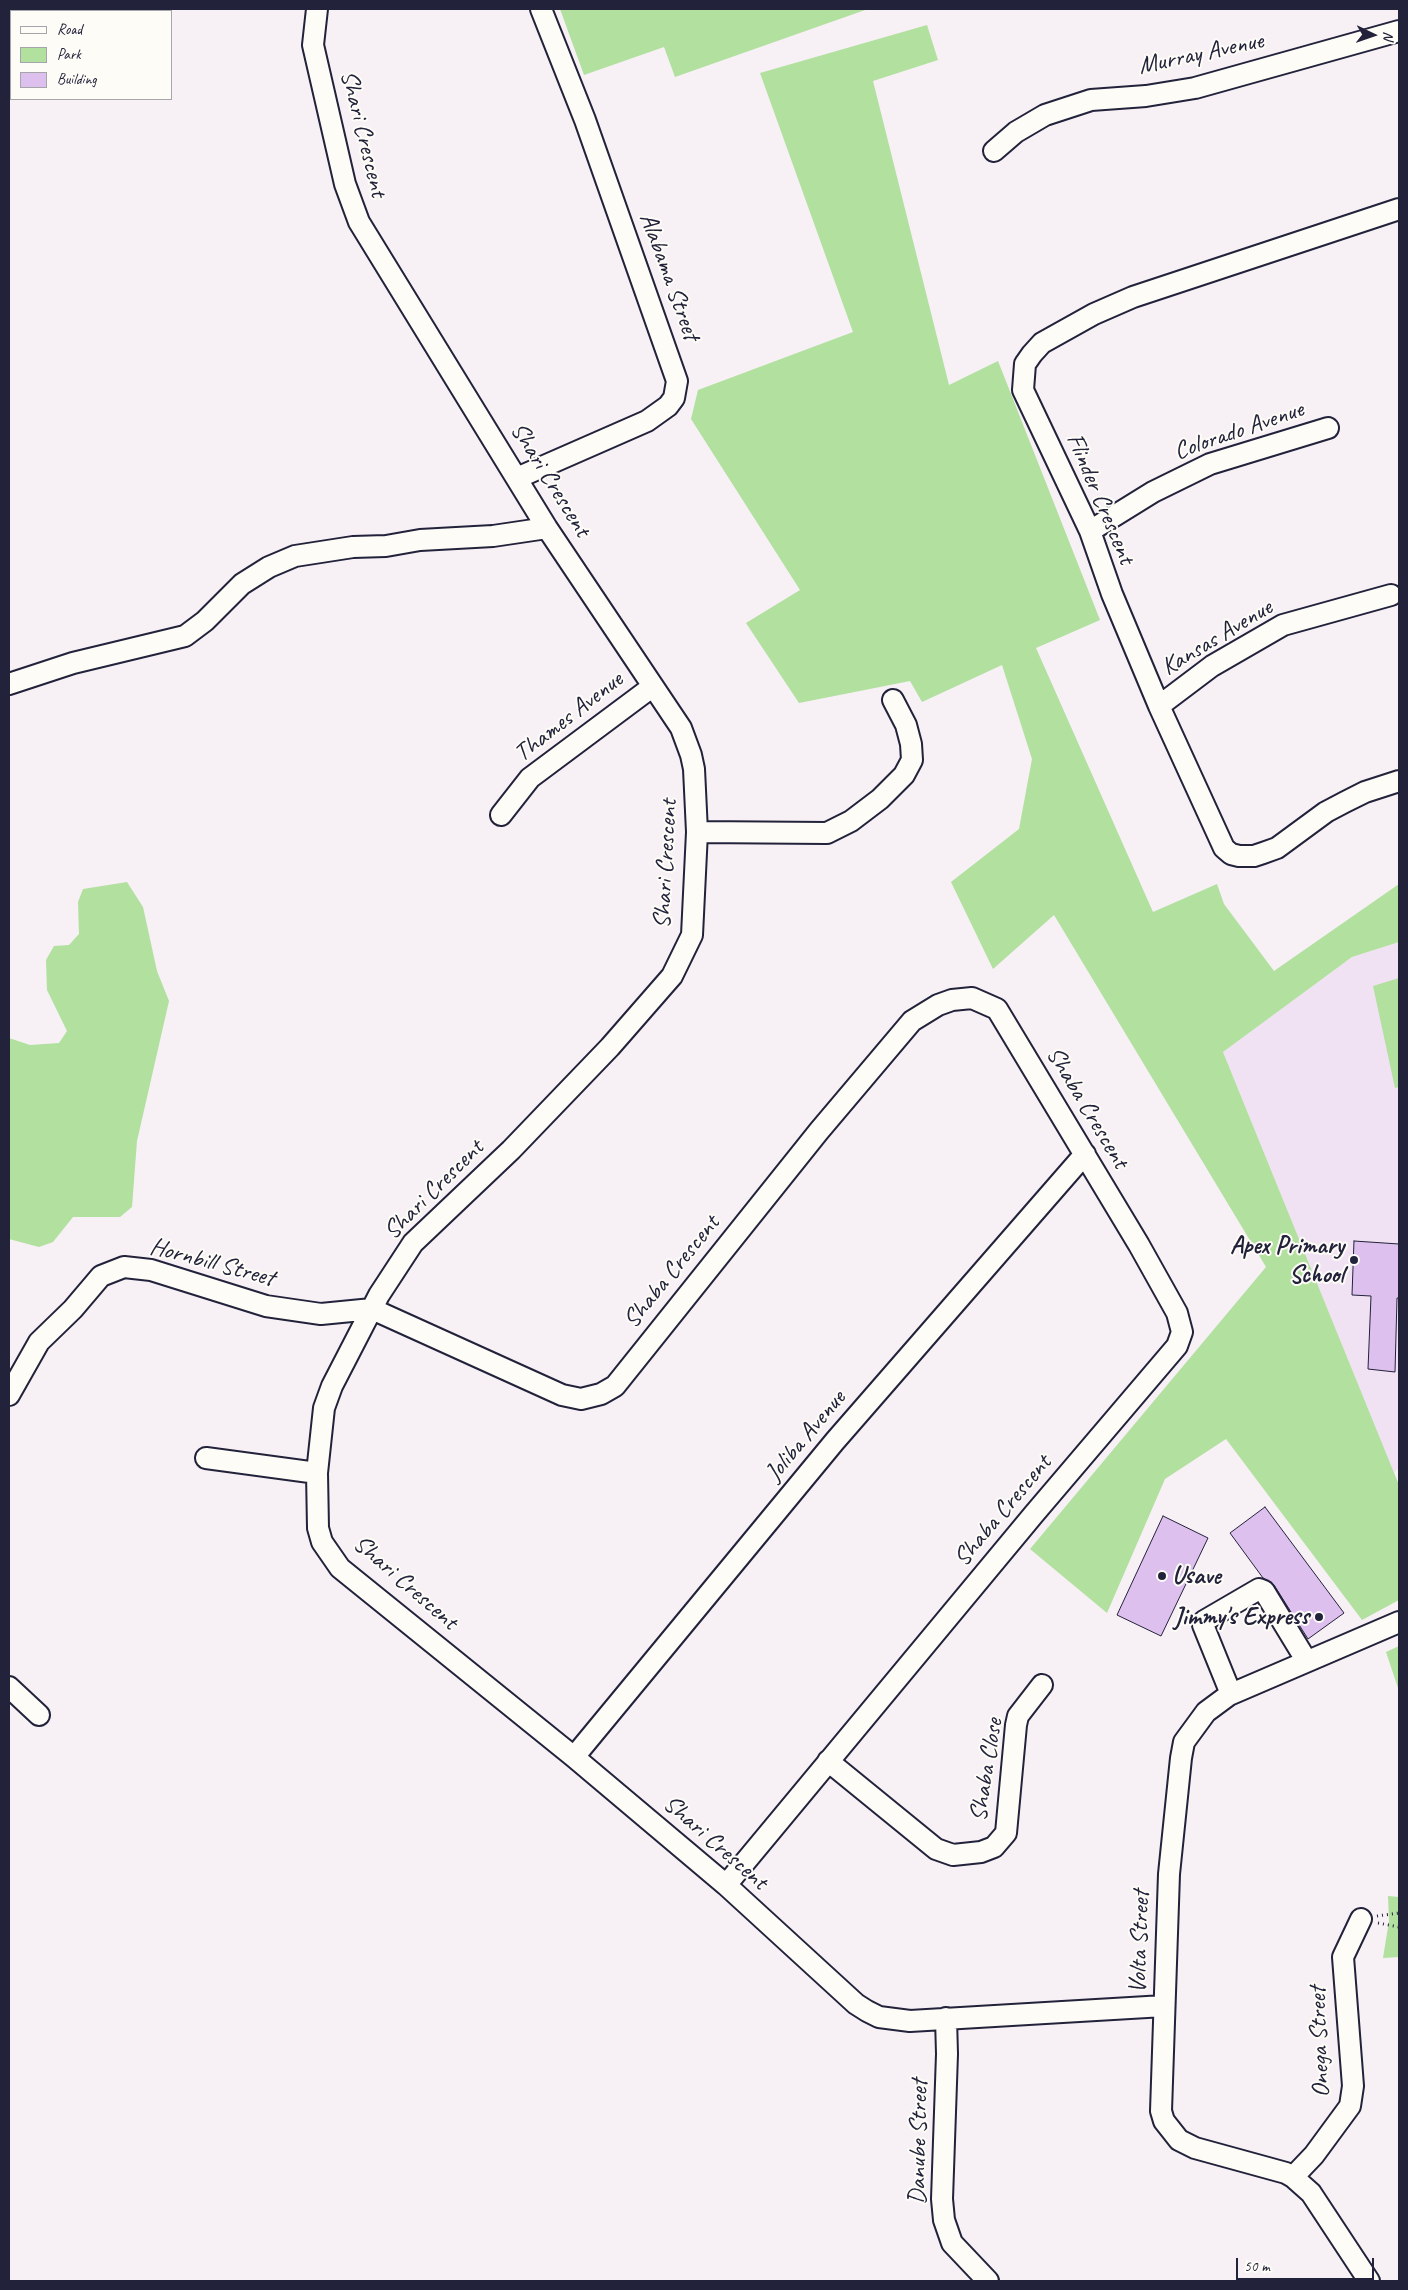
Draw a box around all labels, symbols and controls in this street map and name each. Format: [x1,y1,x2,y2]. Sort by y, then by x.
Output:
legend [10,10,172,100]
north arrow [1348,10,1398,60]
text: Road [57,20,82,39]
street label: Murray Avenue [1136,26,1266,82]
text: N [1380,31,1397,41]
text: Park [57,45,81,64]
street label: Shari Crescent [333,68,393,200]
text: Building [57,70,96,89]
street label: Alabama Street [632,209,706,345]
street label: Colorado Avenue [1170,395,1308,467]
street label: Shari Crescent [503,417,597,543]
street label: Flinder Crescent [1059,429,1141,569]
street label: Kansas Avenue [1156,593,1278,683]
street label: Thames Avenue [509,665,629,769]
street label: Shari Crescent [648,799,684,929]
street label: Shaba Crescent [1039,1042,1135,1174]
street label: Shari Crescent [378,1134,490,1246]
street label: Shaba Crescent [617,1210,727,1334]
place label: Apex Primary School [1230,1231,1344,1290]
street label: Hornbill Street [146,1232,278,1294]
marker: Apex Primary School [1348,1254,1360,1266]
street label: Joliba Avenue [759,1384,853,1488]
street label: Shaba Crescent [948,1449,1058,1573]
street label: Shari Crescent [346,1529,464,1637]
place label: Usave [1172,1561,1221,1591]
marker: Usave [1156,1570,1168,1582]
place label: Jimmy's Express [1174,1602,1309,1632]
marker: Jimmy's Express [1313,1611,1325,1623]
street label: Shaba Close [964,1716,1010,1824]
street label: Shari Crescent [656,1789,774,1897]
street label: Volta Street [1123,1890,1157,1994]
street label: Onega Street [1303,1986,1337,2098]
street label: Danube Street [903,2079,935,2205]
scale bar [1238,2248,1376,2280]
text: 50 m [1244,2257,1270,2276]

